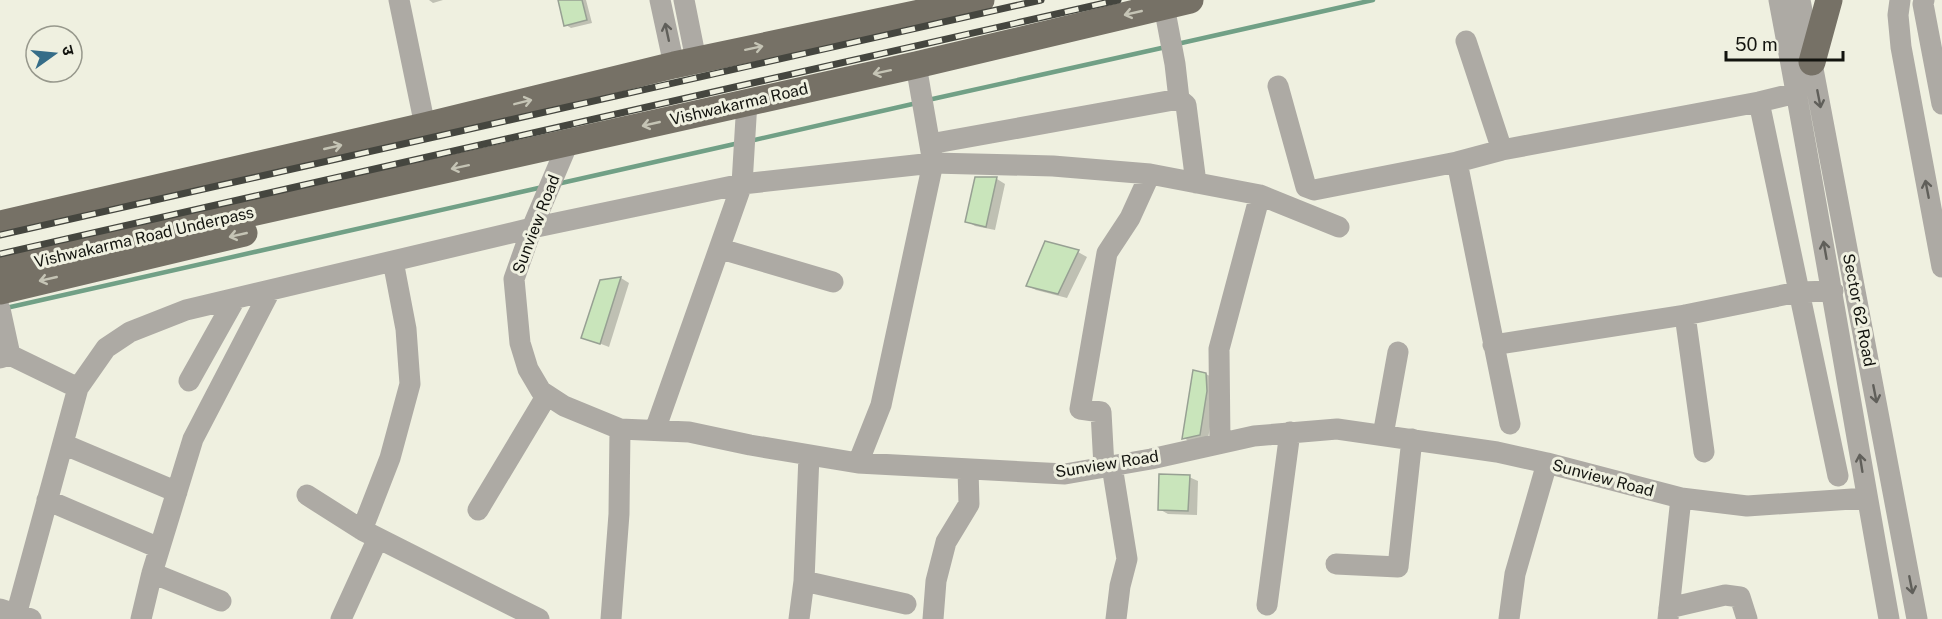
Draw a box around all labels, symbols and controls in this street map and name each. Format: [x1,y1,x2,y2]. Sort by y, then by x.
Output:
one-way arrow [1124,8,1143,20]
one-way arrow [661,23,672,43]
north arrow [24,24,84,84]
scale bar [1726,24,1843,62]
text: 50 m [1735,34,1778,55]
one-way arrow [744,41,763,53]
text: उ [58,43,79,58]
one-way arrow [873,67,892,78]
street label: Vishwakarma Road [668,79,810,129]
one-way arrow [1814,88,1825,108]
one-way arrow [513,95,532,107]
one-way arrow [641,119,660,131]
one-way arrow [323,140,342,152]
one-way arrow [451,162,471,173]
street label: Sunview Road [508,172,564,276]
one-way arrow [1922,180,1933,199]
street label: Vishwakarma Road Underpass [32,202,256,272]
one-way arrow [229,230,248,241]
one-way arrow [1819,241,1830,260]
street label: Sector 62 Road [1839,252,1879,368]
one-way arrow [39,274,58,286]
one-way arrow [1870,383,1881,403]
street label: Sunview Road [1054,446,1160,482]
one-way arrow [1855,454,1866,473]
street label: Sunview Road [1550,455,1656,501]
one-way arrow [1906,575,1917,594]

